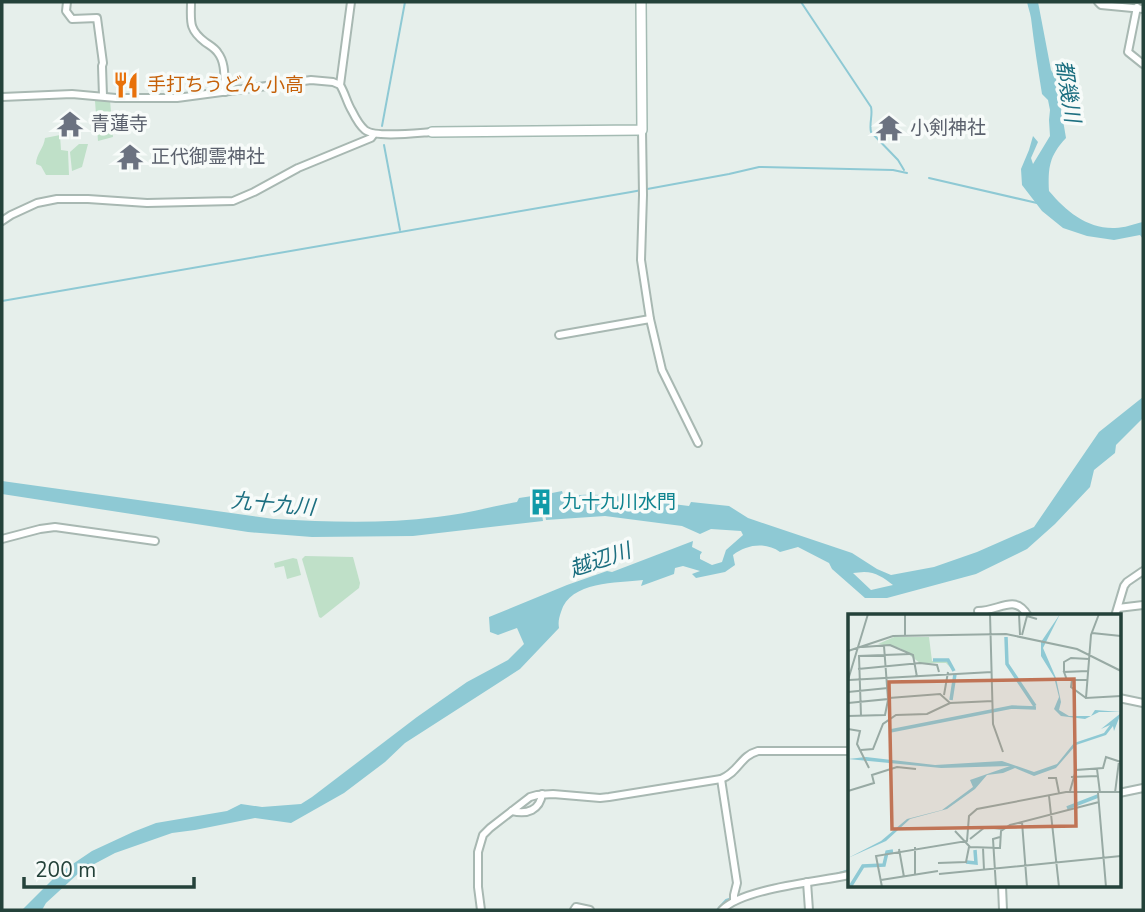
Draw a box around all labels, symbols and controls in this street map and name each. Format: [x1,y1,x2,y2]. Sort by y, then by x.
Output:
water label: 都幾川 [1049,58,1087,126]
restaurant icon: 手打ちうどん 小高 [111,70,141,100]
place label: 手打ちうどん 小高 [147,72,304,98]
temple icon: 青蓮寺 [55,109,85,139]
place label: 青蓮寺 [91,111,148,137]
temple icon: 小剣神社 [874,113,904,143]
place label: 小剣神社 [910,115,986,141]
temple icon: 正代御霊神社 [115,142,145,172]
place label: 正代御霊神社 [151,144,265,170]
water label: 九十九川 [230,486,318,522]
building icon: 九十九川水門 [526,487,556,517]
place label: 九十九川水門 [562,489,676,515]
water label: 越辺川 [566,536,636,583]
inset map [848,614,1120,888]
scale bar [24,846,194,890]
text: 200 m [35,856,96,884]

